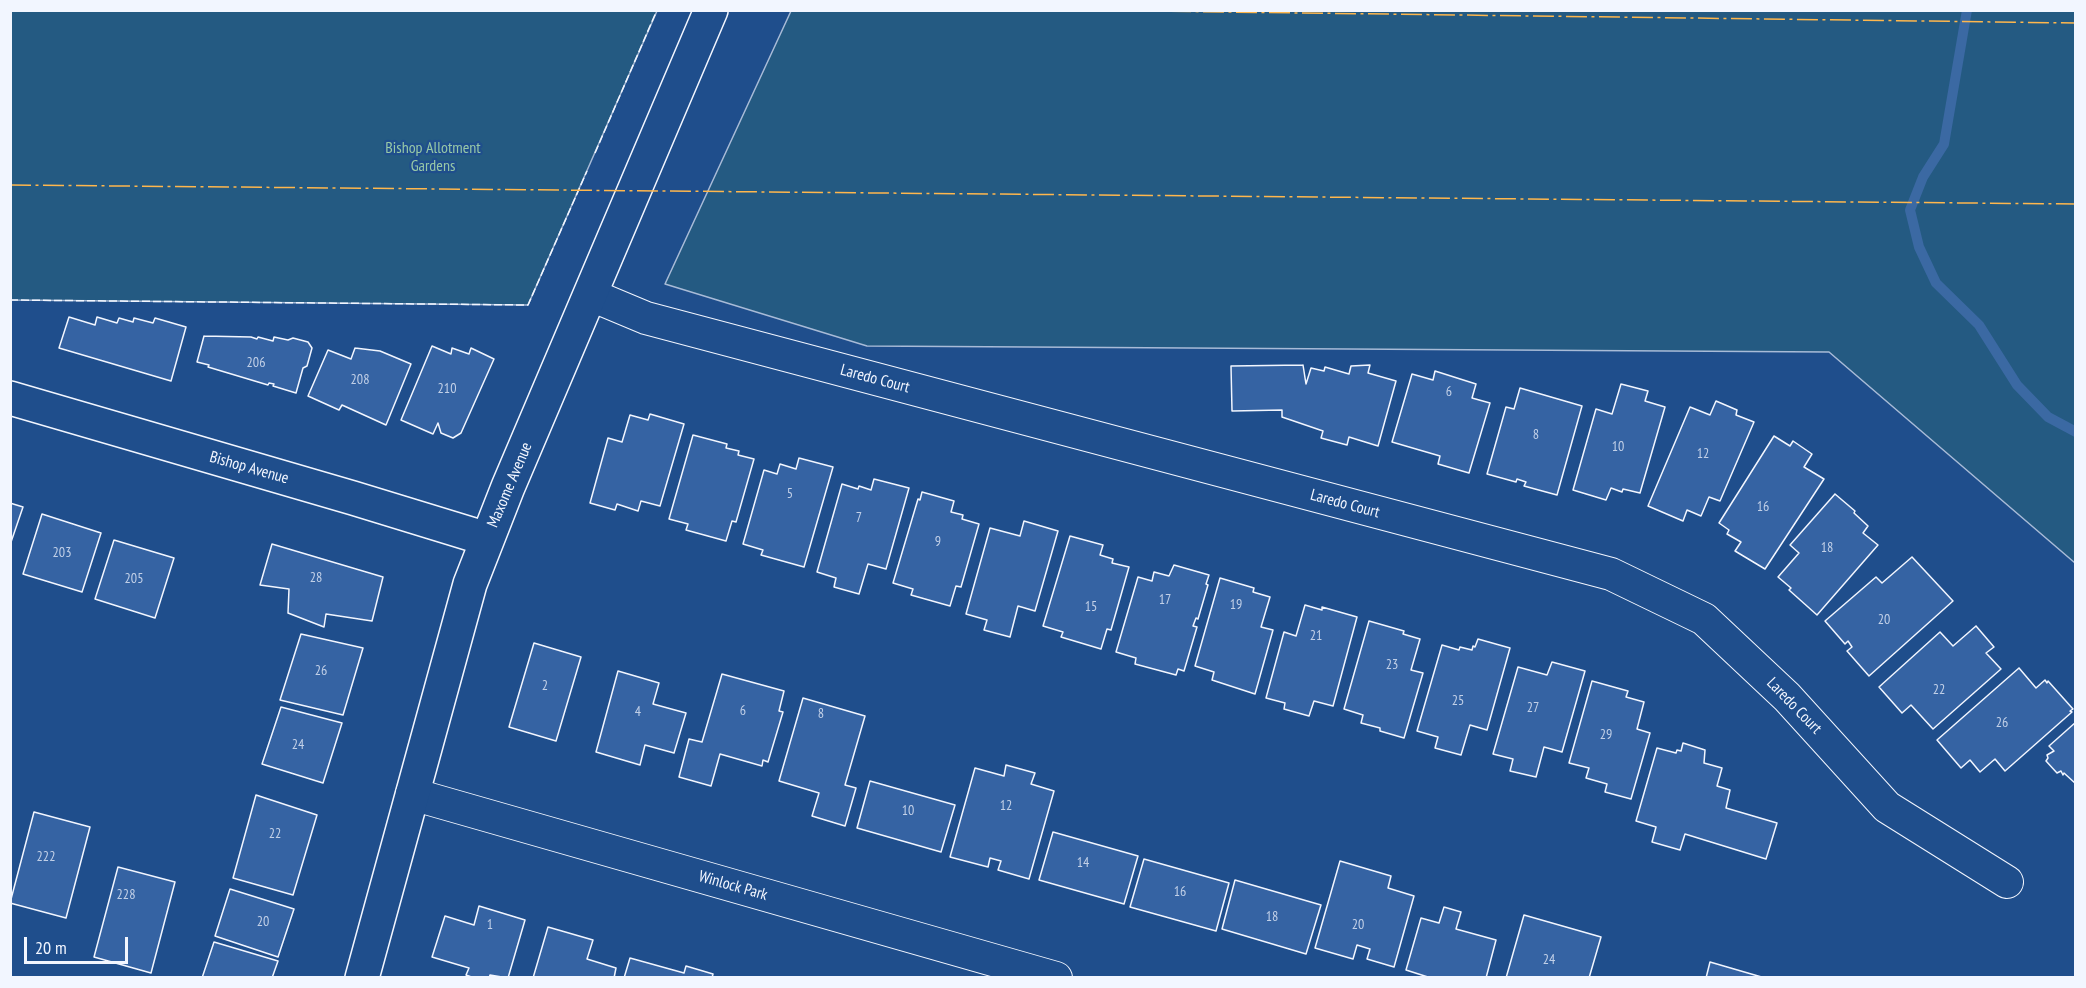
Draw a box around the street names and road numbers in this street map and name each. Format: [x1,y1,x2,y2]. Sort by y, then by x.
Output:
street label: Laredo Court [838,361,912,397]
street label: Maxome Avenue [483,440,537,530]
street label: Bishop Avenue [207,448,291,488]
street label: Laredo Court [1308,486,1382,522]
street label: Laredo Court [1762,674,1826,738]
street label: Winlock Park [696,867,770,905]

